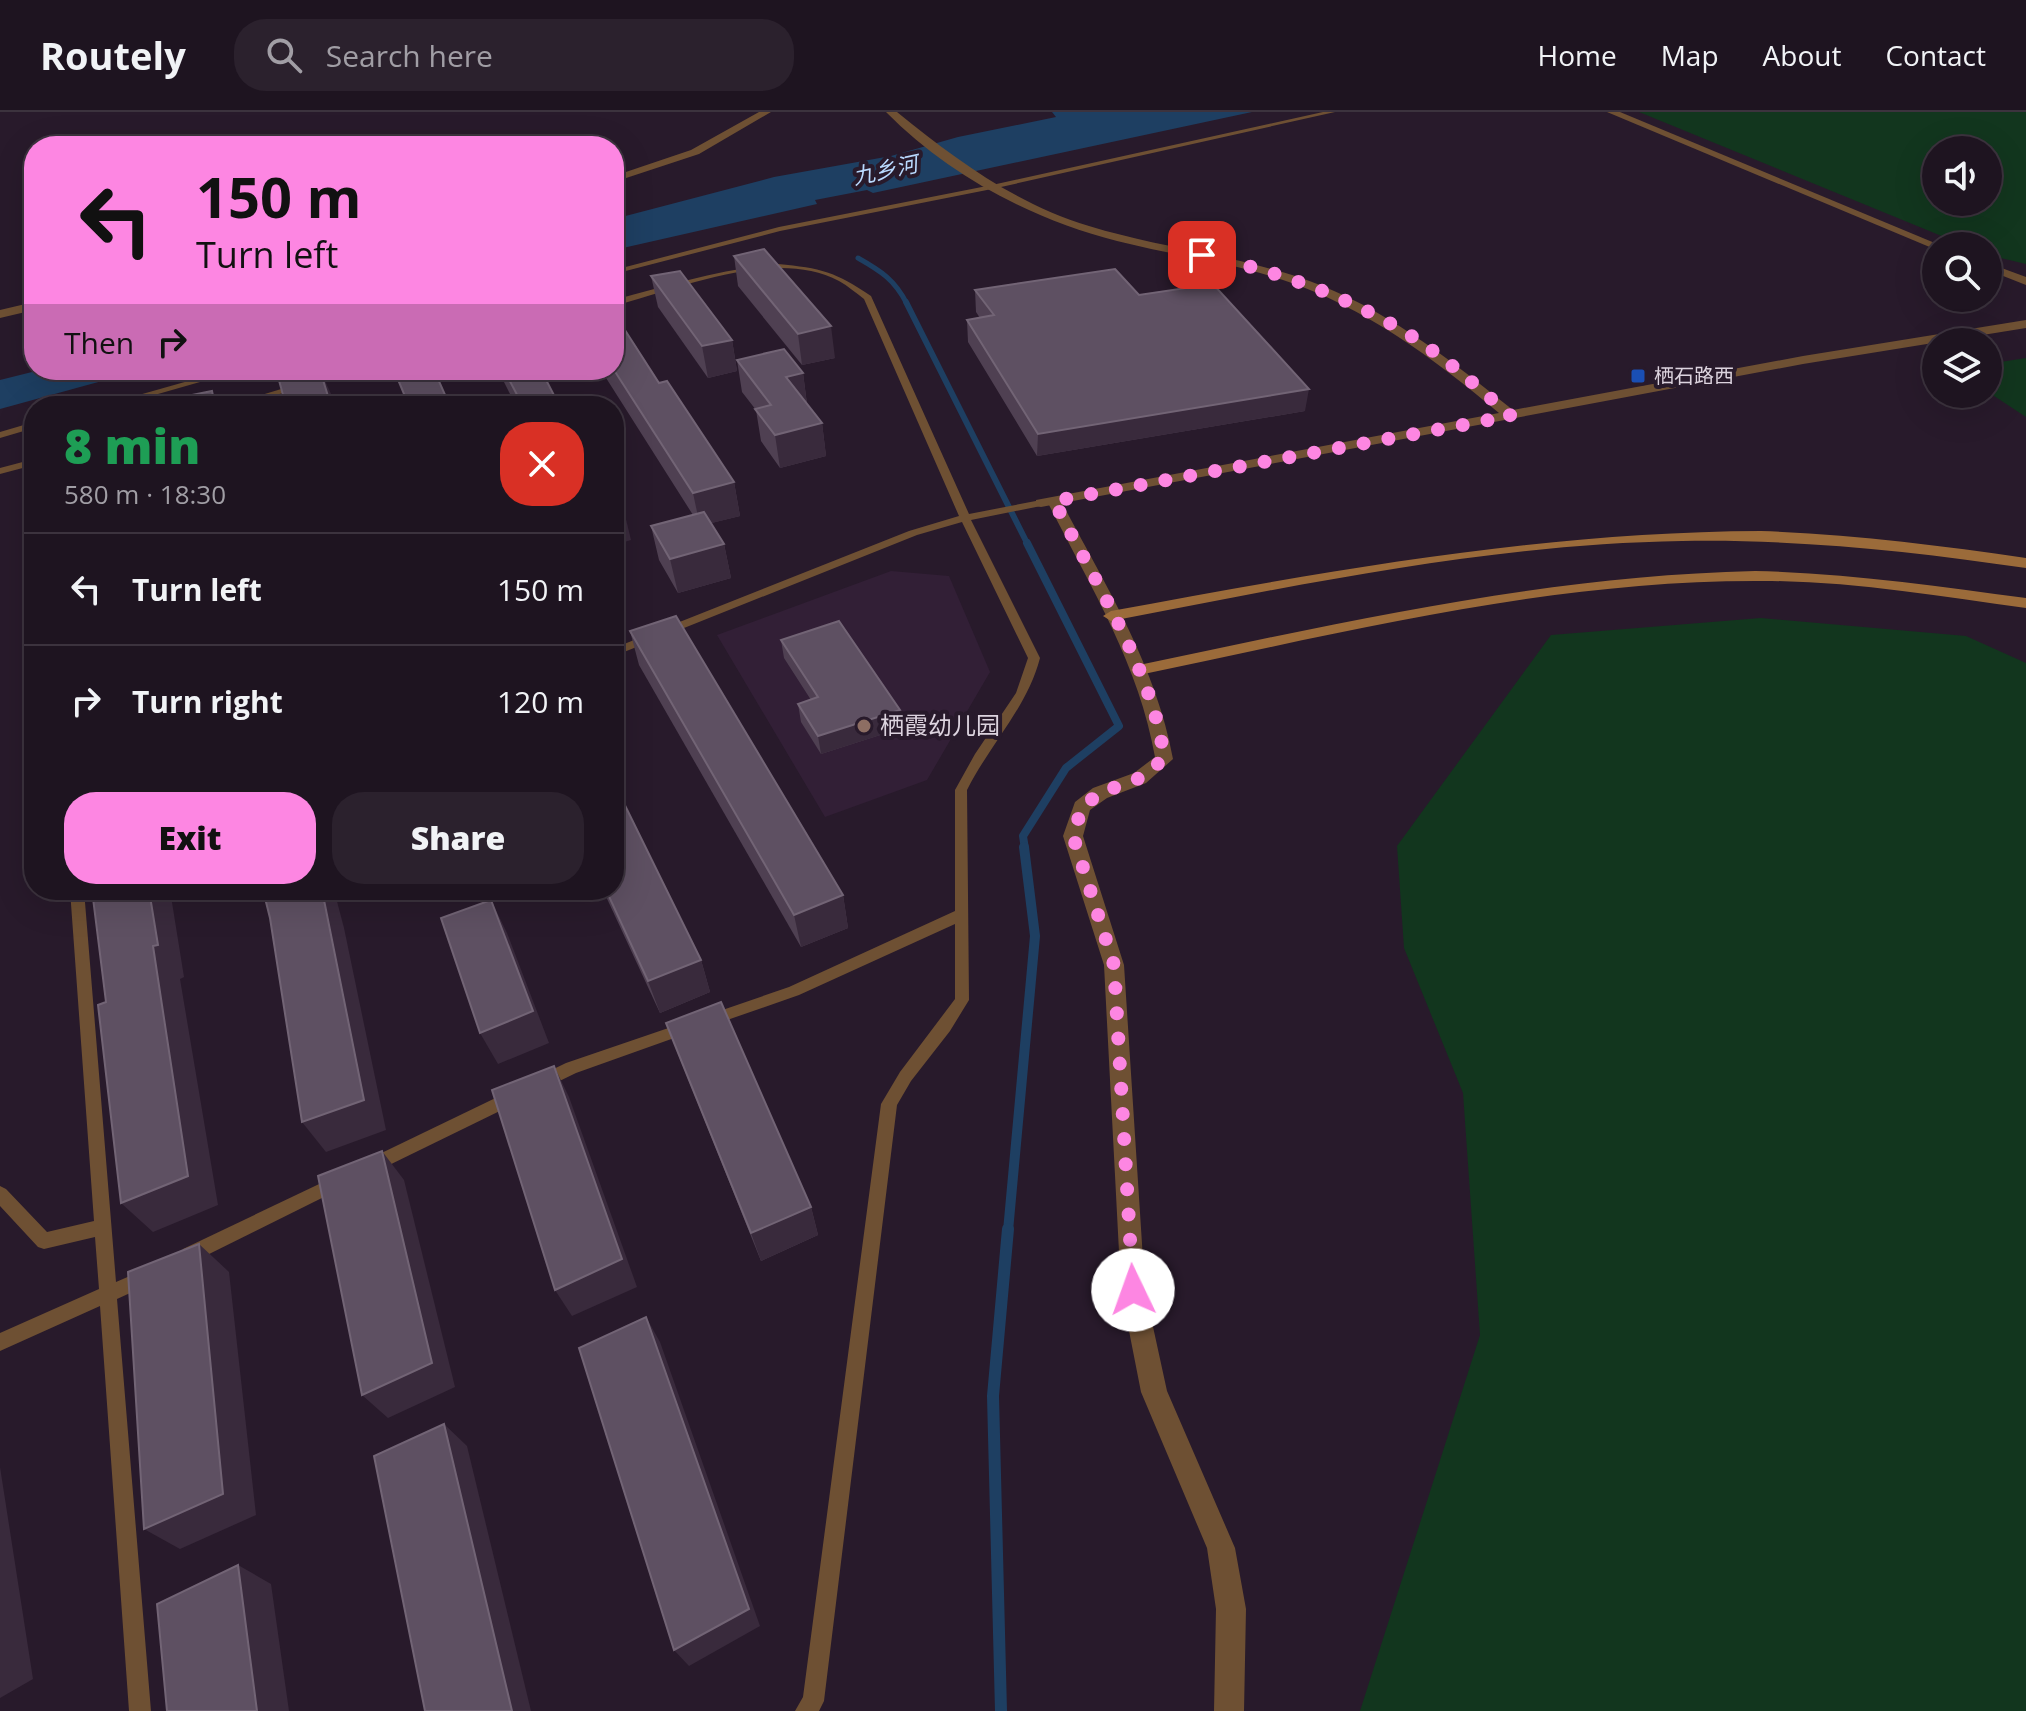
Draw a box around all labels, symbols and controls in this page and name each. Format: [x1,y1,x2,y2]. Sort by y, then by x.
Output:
search box [234,19,794,91]
text: Routely [40,29,186,81]
icon: search [262,33,306,77]
text: Search here [326,35,493,76]
text: Home [1538,36,1617,74]
text: Map [1661,36,1719,74]
text: About [1763,36,1841,74]
text: Contact [1885,36,1986,74]
map controls [1922,136,2002,408]
button: sound [1922,136,2002,216]
water label: 九乡河 [849,147,924,191]
text: 150 m [196,158,362,234]
icon: left [64,168,168,272]
pin [1168,221,1236,289]
text: Turn left [196,230,338,279]
button: search [1922,232,2002,312]
icon: arrive [1180,233,1224,277]
icon: right [150,320,194,364]
text: Then [64,322,134,363]
button: layers [1922,328,2002,408]
place label: 栖石路西 [1654,362,1734,389]
marker: 栖石路西 [1629,367,1647,385]
text: 8 min [64,413,200,478]
button: close [500,422,584,506]
text: 580 m · 18:30 [64,476,226,512]
icon: left [64,567,108,611]
text: Turn left [132,569,262,610]
text: 150 m [497,569,584,610]
icon: right [64,679,108,723]
text: Turn right [132,681,283,722]
text: 120 m [497,681,584,722]
place label: 栖霞幼儿园 [880,708,1000,741]
marker: 栖霞幼儿园 [855,717,873,735]
button: Exit [64,792,316,884]
button: Share [332,792,584,884]
position arrow [1091,1248,1175,1332]

